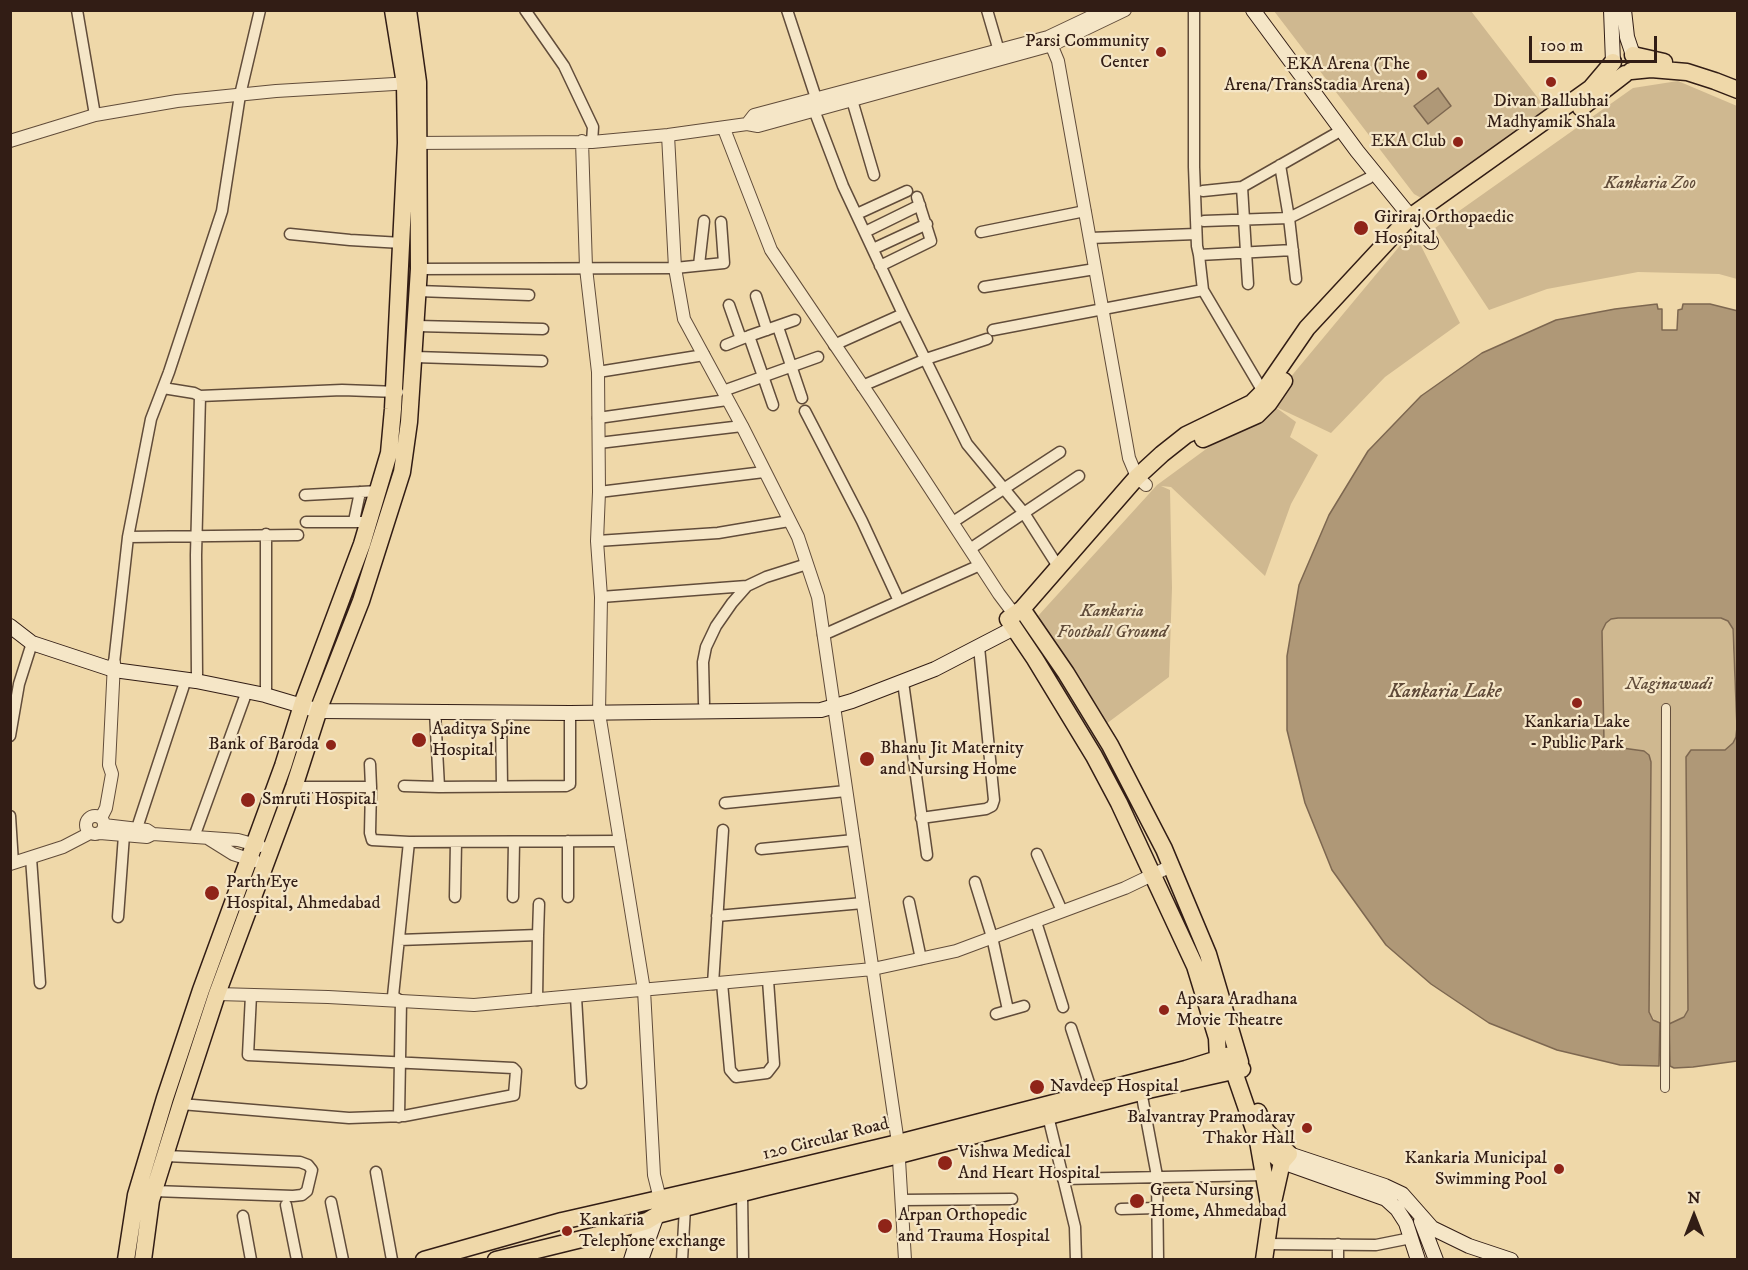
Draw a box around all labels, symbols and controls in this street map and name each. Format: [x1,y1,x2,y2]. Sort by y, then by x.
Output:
scale bar [1532,24,1660,62]
place label: Parsi Community Center [1025,31,1149,74]
text: 100 m [1540,35,1583,57]
marker: Parsi Community Center [1154,45,1168,59]
place label: EKA Arena (The Arena/TransStadia Arena) [1224,54,1410,97]
marker: EKA Arena (The Arena/TransStadia Arena) [1415,68,1429,82]
marker: Divan Ballubhai Madhyamik Shala [1544,75,1558,89]
place label: Divan Ballubhai Madhyamik Shala [1486,91,1616,134]
place label: EKA Club [1371,131,1446,153]
marker: EKA Club [1451,135,1465,149]
park label: Kankaria Zoo [1604,173,1696,195]
place label: Giriraj Orthopaedic Hospital [1374,207,1514,250]
marker: Giriraj Orthopaedic Hospital [1352,219,1370,237]
park label: Kankaria Football Ground [1057,601,1167,644]
park label: Naginawadi [1625,674,1713,696]
water label: Kankaria Lake [1388,681,1502,705]
marker: Kankaria Lake - Public Park [1570,696,1584,710]
place label: Kankaria Lake - Public Park [1524,712,1630,754]
place label: Aaditya Spine Hospital [432,719,530,762]
marker: Aaditya Spine Hospital [410,731,428,749]
place label: Bank of Baroda [208,734,319,756]
marker: Bank of Baroda [324,738,338,752]
place label: Bhanu Jit Maternity and Nursing Home [880,738,1024,780]
marker: Bhanu Jit Maternity and Nursing Home [858,750,876,768]
place label: Smruti Hospital [262,789,377,811]
marker: Smruti Hospital [239,791,257,809]
place label: Parth Eye Hospital, Ahmedabad [226,872,380,914]
marker: Parth Eye Hospital, Ahmedabad [203,884,221,902]
place label: Apsara Aradhana Movie Theatre [1176,989,1297,1032]
marker: Apsara Aradhana Movie Theatre [1157,1003,1171,1017]
place label: Navdeep Hospital [1050,1076,1179,1098]
marker: Navdeep Hospital [1028,1078,1046,1096]
place label: Balvantray Pramodaray Thakor Hall [1127,1107,1295,1150]
street label: 120 Circular Road [761,1114,891,1166]
marker: Balvantray Pramodaray Thakor Hall [1300,1121,1314,1135]
place label: Vishwa Medical And Heart Hospital [958,1142,1100,1184]
place label: Kankaria Municipal Swimming Pool [1404,1148,1547,1190]
marker: Vishwa Medical And Heart Hospital [936,1154,954,1172]
marker: Kankaria Municipal Swimming Pool [1552,1162,1566,1176]
place label: Geeta Nursing Home, Ahmedabad [1150,1180,1287,1222]
north arrow [1664,1186,1724,1246]
text: N [1687,1188,1701,1208]
marker: Geeta Nursing Home, Ahmedabad [1128,1192,1146,1210]
place label: Arpan Orthopedic and Trauma Hospital [898,1205,1050,1248]
place label: Kankaria Telephone exchange [579,1210,725,1252]
marker: Arpan Orthopedic and Trauma Hospital [876,1217,894,1235]
marker: Kankaria Telephone exchange [560,1224,574,1238]

